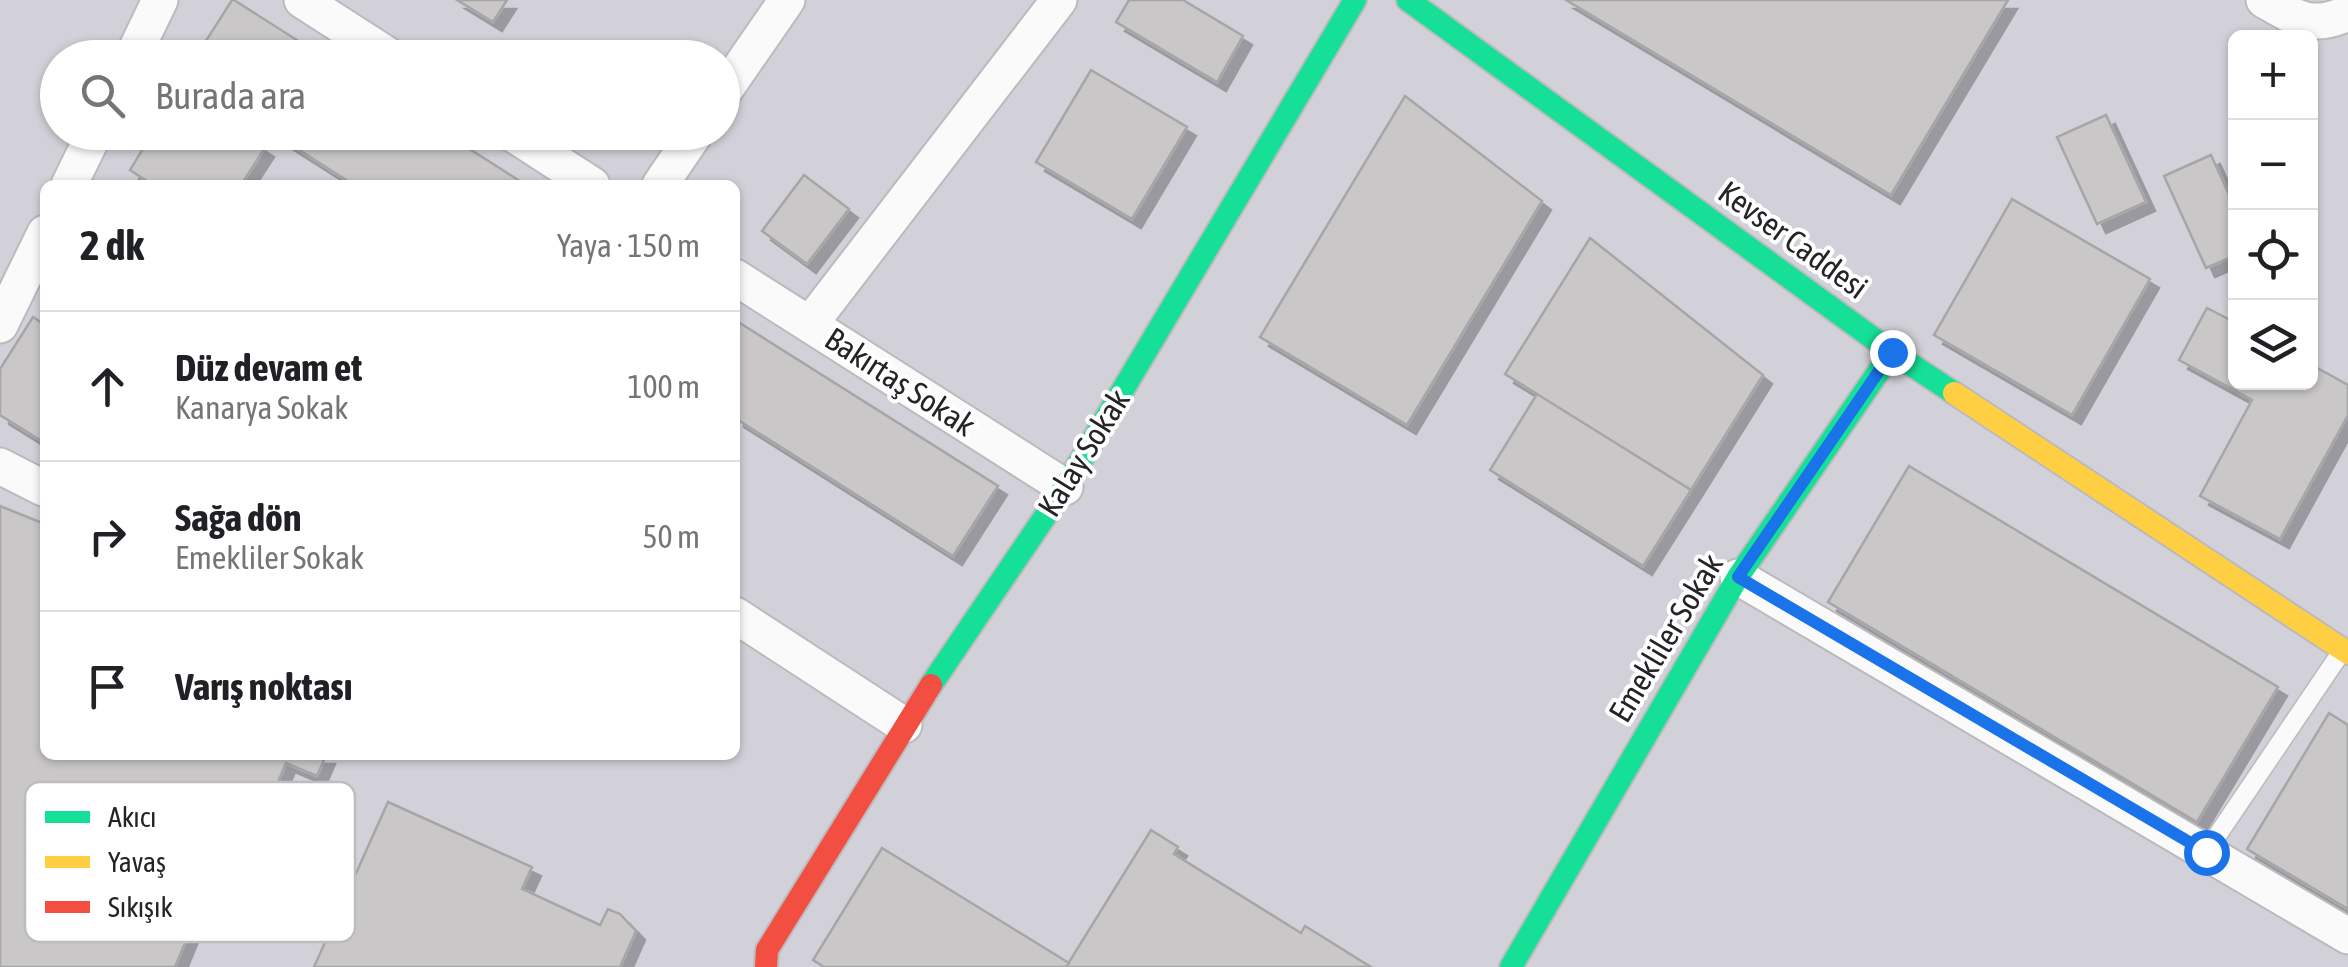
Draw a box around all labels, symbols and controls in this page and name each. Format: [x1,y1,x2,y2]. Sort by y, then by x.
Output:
map controls [2228,30,2318,390]
button: + [2228,30,2318,120]
search box [40,40,740,150]
icon: search [75,68,130,123]
text: Burada ara [155,74,306,117]
button: − [2228,120,2318,210]
street label: Kevser Caddesi [1712,173,1875,306]
button: locate [2228,210,2318,300]
text: 2 dk [80,221,144,269]
text: Yaya · 150 m [557,227,700,264]
button: layers [2228,300,2318,390]
street label: Bakırtaş Sokak [819,320,982,444]
route end [1870,330,1916,376]
text: Düz devam et [175,346,362,389]
icon: ahead [80,359,135,414]
text: 100 m [627,368,700,405]
street label: Kalay Sokak [1030,383,1137,523]
text: Kanarya Sokak [175,389,348,426]
text: Sağa dön [175,496,301,539]
icon: right [80,509,135,564]
text: 50 m [642,518,700,555]
text: Emekliler Sokak [175,539,364,576]
street label: Emekliler Sokak [1601,547,1730,728]
icon: arrive [80,659,135,714]
text: Varış noktası [175,665,353,708]
legend [25,782,355,942]
text: Akıcı [108,801,156,833]
route start [2184,830,2230,876]
text: Yavaş [108,846,166,878]
text: Sıkışık [108,891,173,923]

